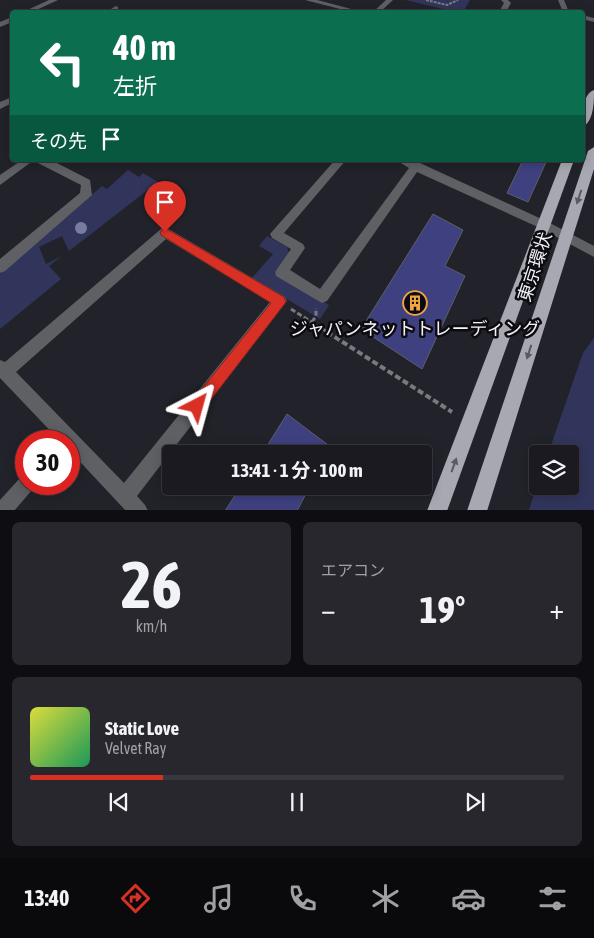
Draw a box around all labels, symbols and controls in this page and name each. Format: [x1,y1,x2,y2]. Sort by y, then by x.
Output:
text: 40 m [113,27,176,67]
icon: left [30,30,95,95]
text: 左折 [113,73,157,99]
icon: arrive [97,125,125,153]
text: その先 [30,130,87,152]
pin [144,181,186,232]
icon: arrive [151,188,179,216]
one-way arrow [575,190,583,205]
street label: 東京環状 [513,229,556,304]
building icon: ジャパンネットトレーディング [402,290,428,316]
place label: ジャパンネットトレーディング [290,318,540,339]
one-way arrow [524,344,532,359]
position arrow [170,379,222,431]
speed limit sign: 30 [15,430,80,495]
map controls [529,445,579,495]
button: layers [529,445,579,495]
one-way arrow [450,457,458,472]
text: 13:41 · 1 分 · 100 m [231,459,363,481]
text: 26 [121,547,182,622]
text: エアコン [321,561,385,579]
text: 19° [419,588,466,631]
text: − [321,593,336,625]
text: + [549,593,564,625]
text: km/h [136,617,167,635]
text: Static Love [105,717,179,739]
text: Velvet Ray [105,739,166,757]
icon: previous [105,788,133,816]
icon: pause [283,788,311,816]
icon: next [461,788,489,816]
icon: directions [118,881,153,916]
icon: music [201,881,236,916]
icon: phone [285,881,320,916]
icon: climate [368,881,403,916]
icon: car [451,881,486,916]
icon: filters [535,881,570,916]
text: 13:40 [24,885,69,911]

